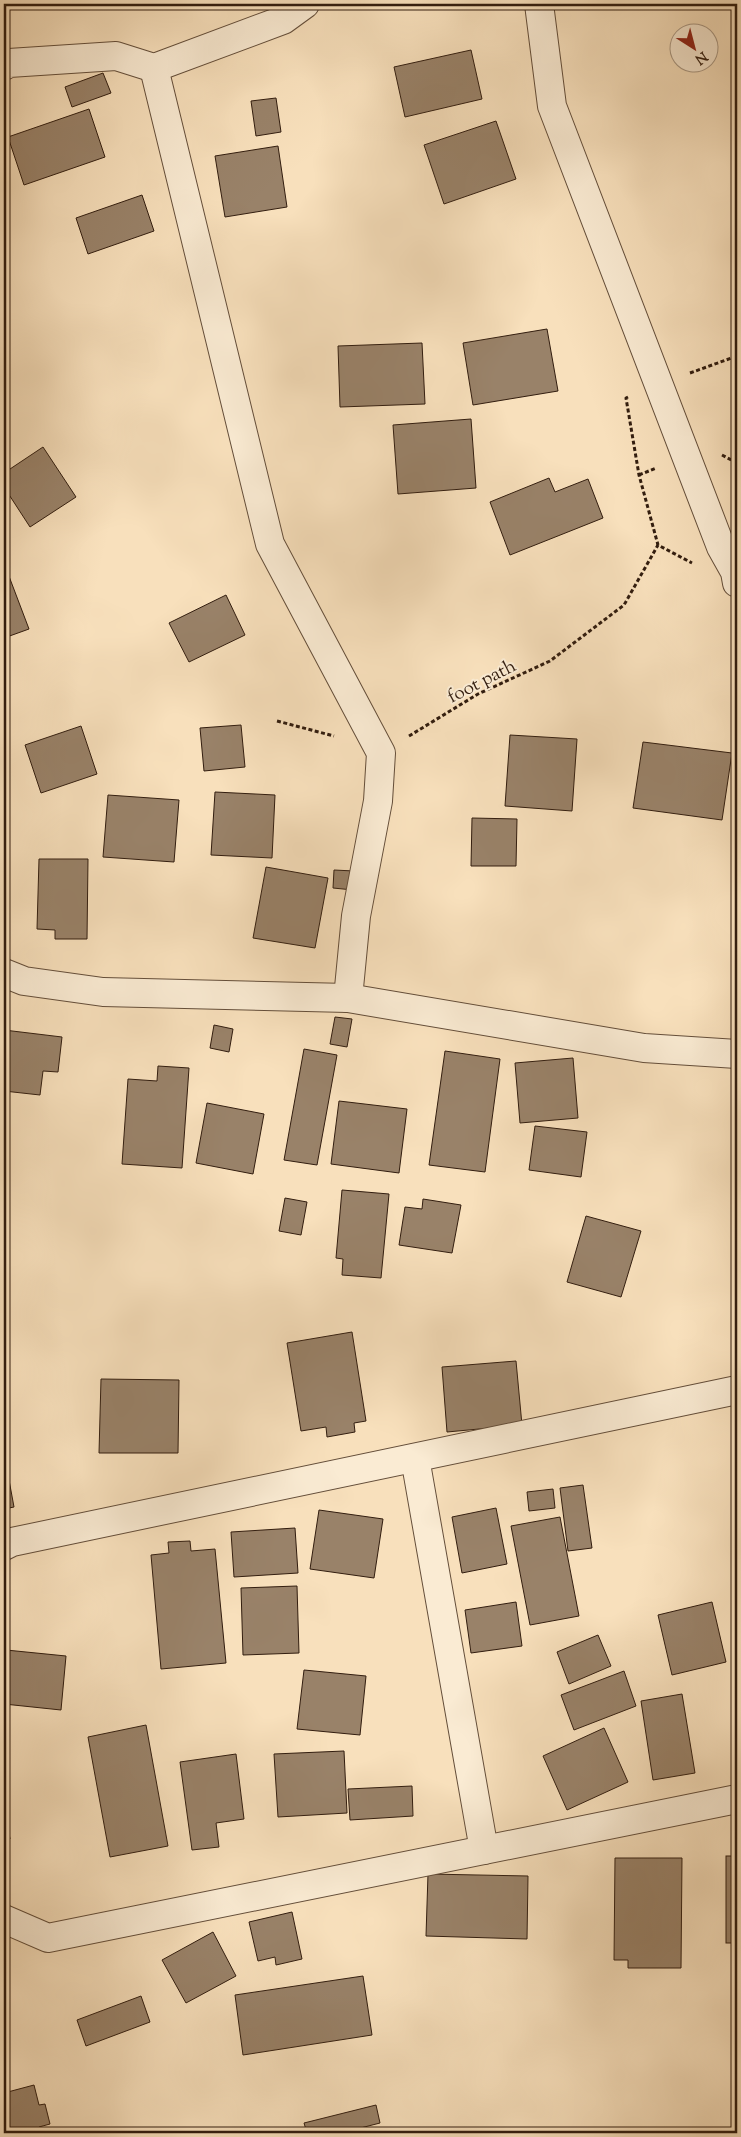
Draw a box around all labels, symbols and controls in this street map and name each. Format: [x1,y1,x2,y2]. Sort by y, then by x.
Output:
north arrow [668,22,718,72]
text: N [690,46,711,68]
street label: foot path [443,653,521,711]

